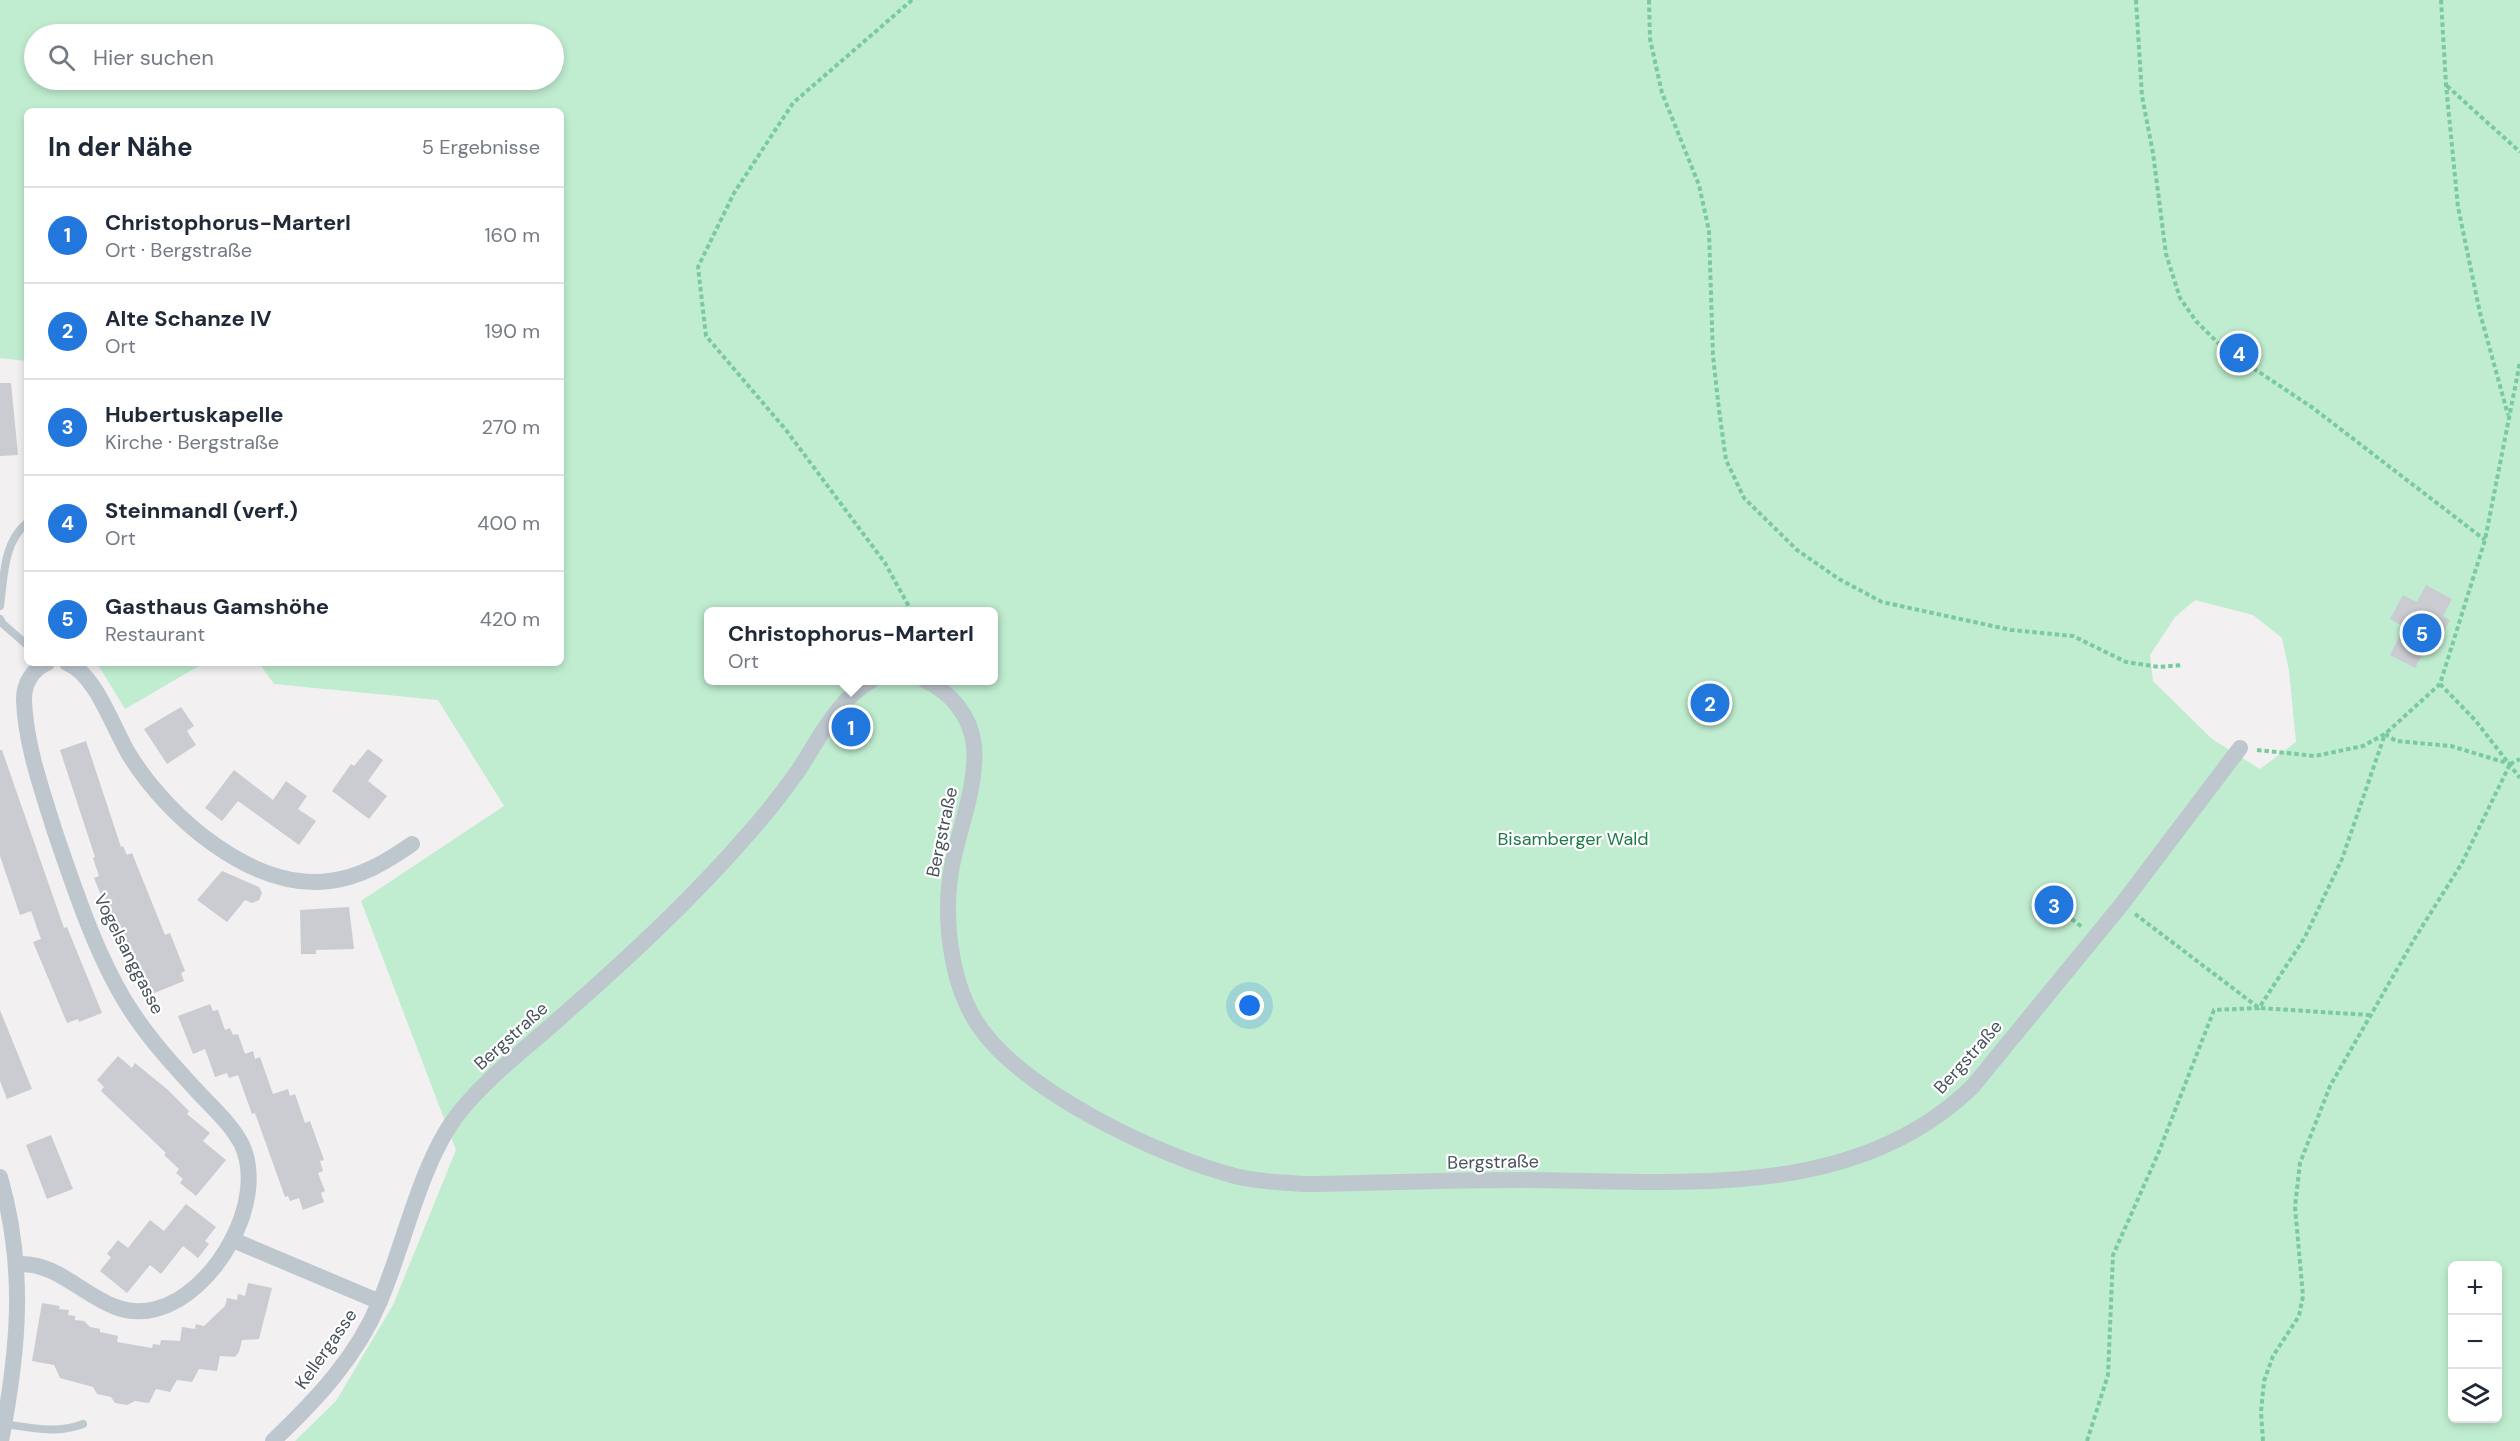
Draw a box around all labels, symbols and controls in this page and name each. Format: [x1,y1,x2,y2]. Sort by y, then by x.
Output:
search box [24,24,564,90]
icon: search [45,41,78,74]
text: Hier suchen [93,43,214,72]
text: In der Nähe [48,130,193,164]
text: 5 Ergebnisse [422,134,540,160]
text: Christophorus-Marterl [105,208,351,237]
text: 1 [64,222,71,248]
text: 160 m [484,222,540,248]
text: Ort · Bergstraße [105,237,252,263]
text: Alte Schanze IV [105,304,272,333]
text: 2 [62,318,73,344]
text: 190 m [484,318,540,344]
pin: 4 [2220,330,2258,376]
text: Ort [105,333,136,359]
text: Hubertuskapelle [105,400,284,429]
text: 3 [61,414,74,440]
text: 270 m [482,414,540,440]
text: Kirche · Bergstraße [105,429,279,455]
text: Steinmandl (verf.) [105,496,298,525]
text: 4 [61,510,74,536]
text: 400 m [477,510,540,536]
text: Ort [105,525,136,551]
text: Gasthaus Gamshöhe [105,592,329,621]
text: 5 [61,606,74,632]
text: 420 m [480,606,540,632]
popup [704,607,998,685]
pin: 5 [2402,610,2442,656]
text: Christophorus-Marterl [728,619,974,648]
text: Restaurant [105,621,205,647]
text: Ort [728,648,759,674]
pin: 2 [1690,680,1730,726]
pin: 1 [832,704,870,750]
street label: Bergstraße [921,785,963,879]
park label: Bisamberger Wald [1498,827,1648,851]
pin: 3 [2034,882,2074,928]
street label: Vogelsanggasse [88,890,170,1018]
your location [1235,991,1264,1020]
street label: Bergstraße [469,996,553,1076]
street label: Bergstraße [1928,1015,2008,1099]
street label: Bergstraße [1447,1149,1539,1175]
map controls [2448,1261,2502,1423]
button: + [2448,1261,2502,1315]
street label: Kellergasse [290,1304,362,1394]
button: − [2448,1315,2502,1369]
button: layers [2448,1369,2502,1423]

